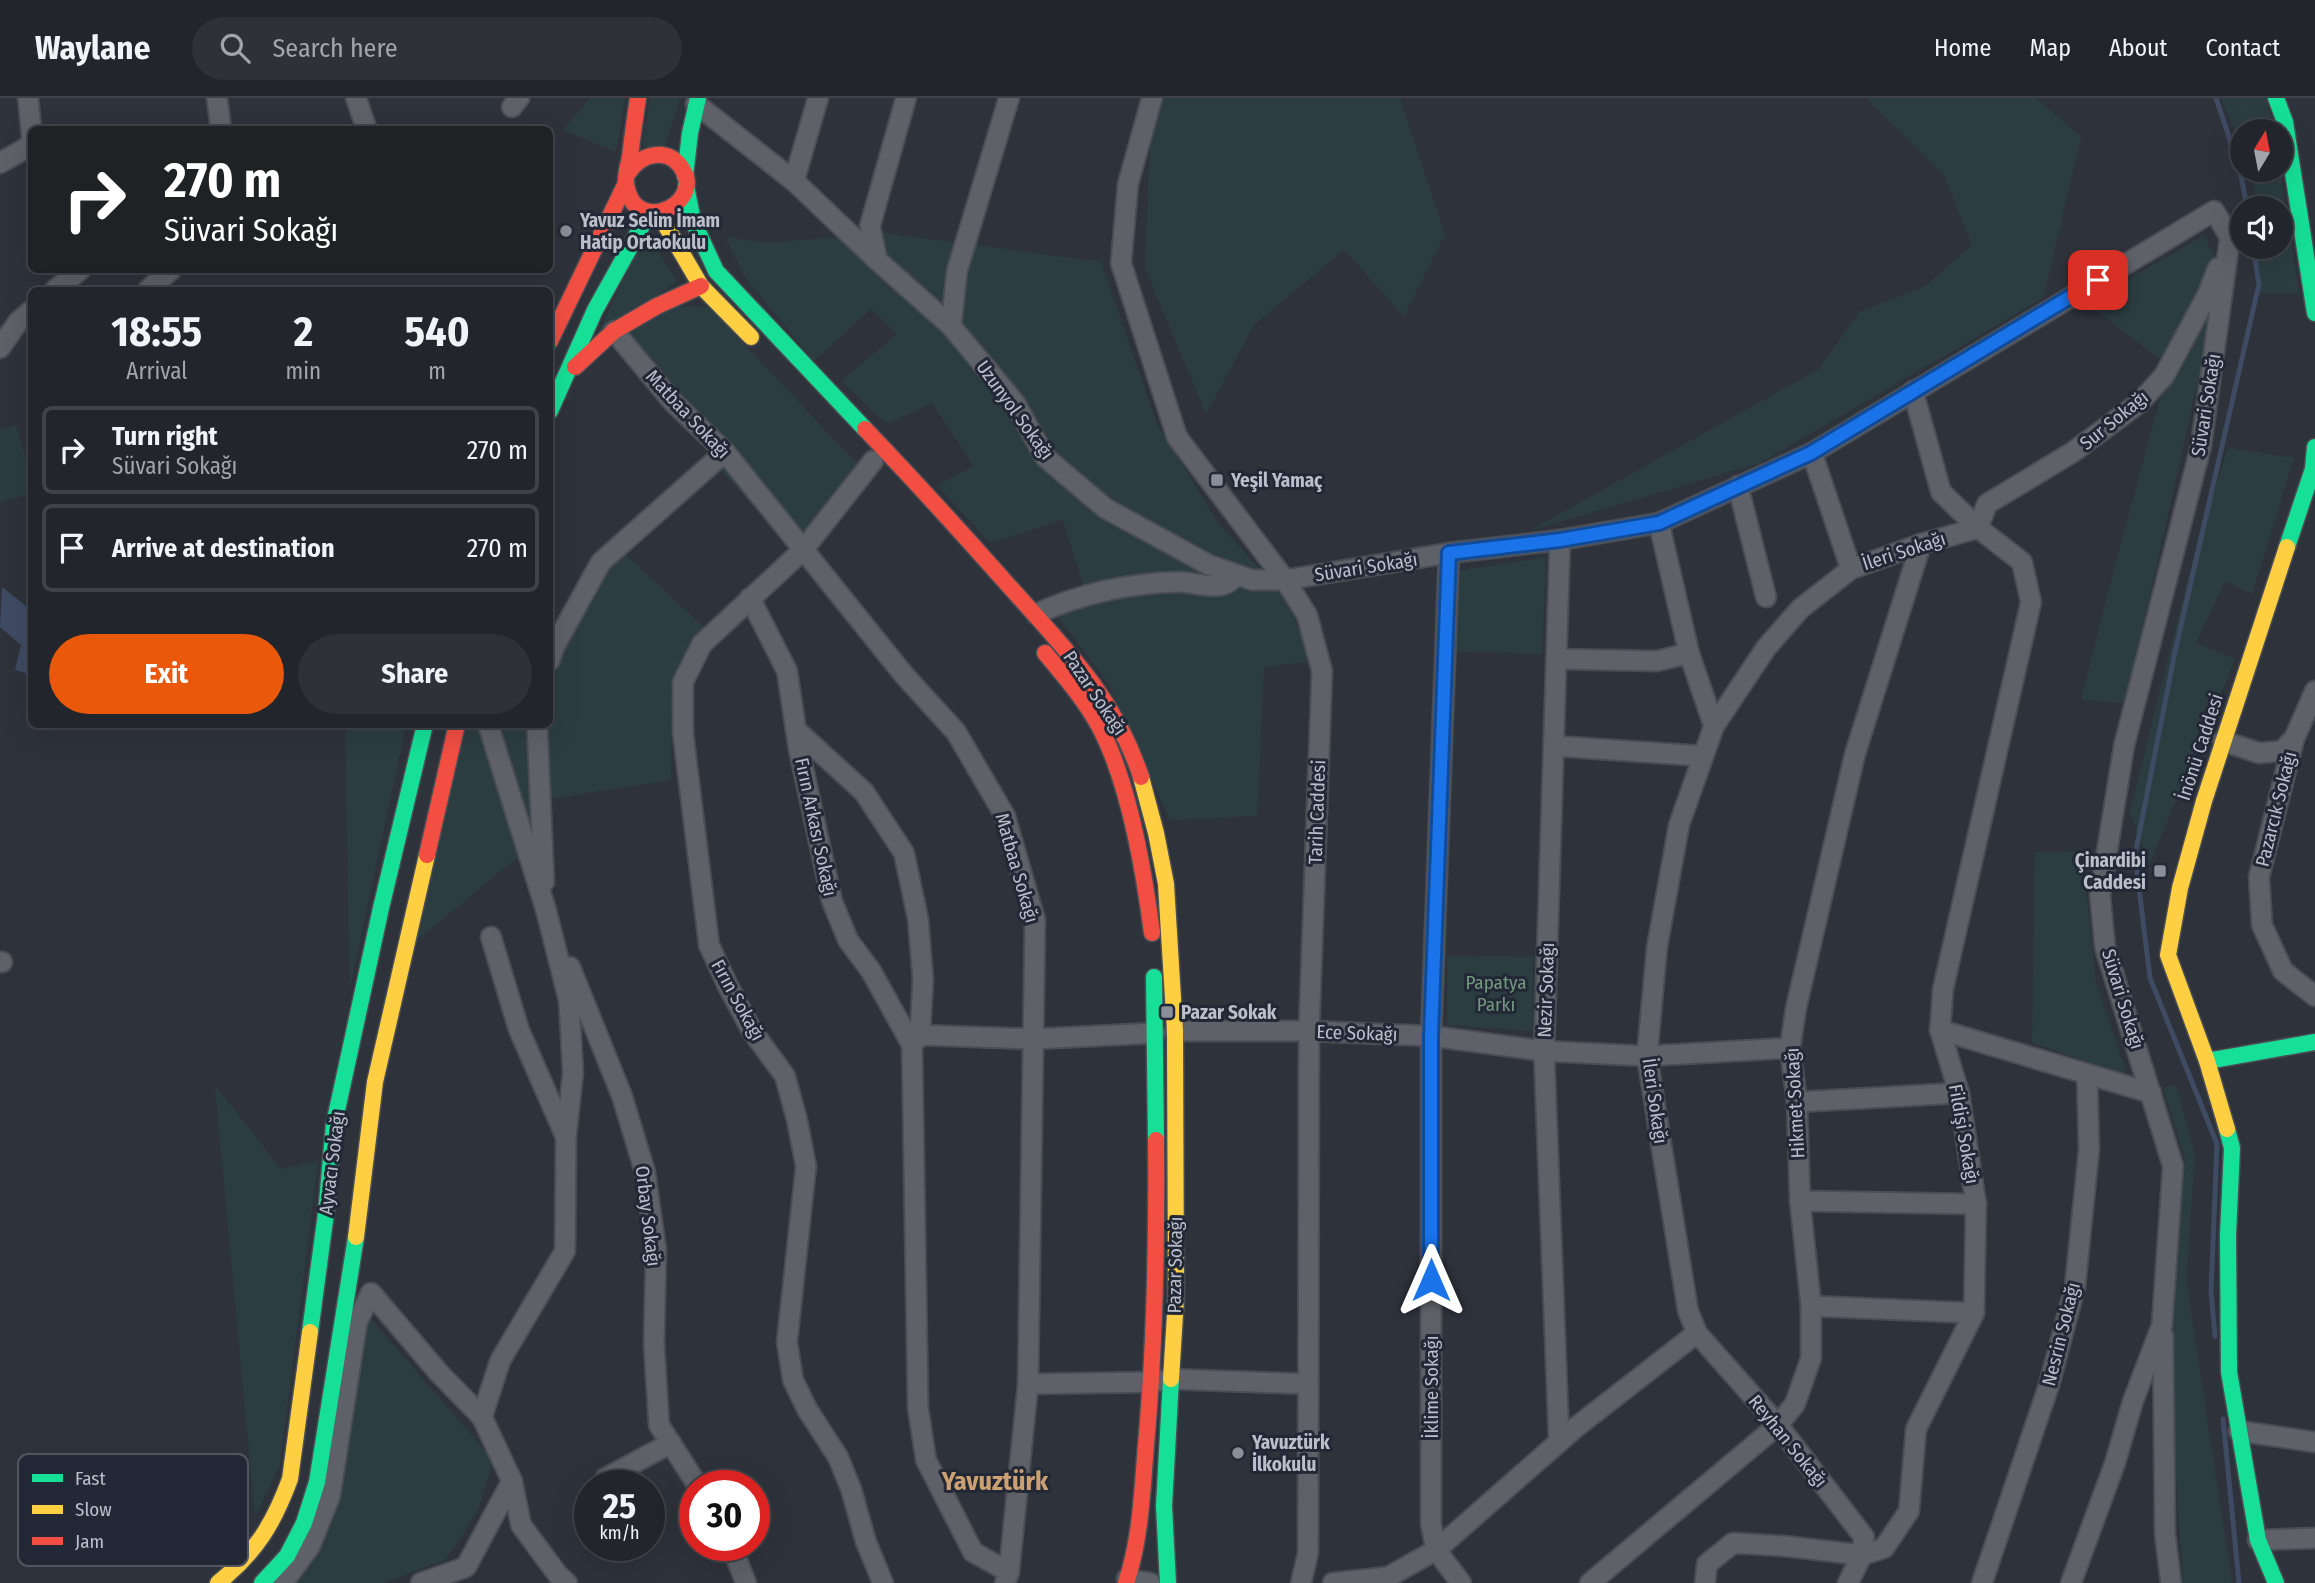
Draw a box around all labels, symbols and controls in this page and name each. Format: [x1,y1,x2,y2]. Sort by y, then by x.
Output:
search box [192,17,682,80]
text: Waylane [35,28,150,68]
icon: search [216,29,254,67]
text: Search here [272,33,398,64]
text: Home [1934,34,1991,62]
text: Map [2029,34,2071,62]
text: About [2109,34,2167,62]
text: Contact [2205,34,2280,62]
north arrow [2230,119,2292,182]
map controls [2230,119,2293,259]
text: 270 m [164,151,281,210]
icon: right [49,154,140,245]
button: sound [2230,196,2293,259]
place label: Yavuz Selim İmam Hatip Ortaokulu [579,208,720,254]
text: Süvari Sokağı [164,211,338,249]
marker: Yavuz Selim İmam Hatip Ortaokulu [558,223,574,239]
pin [2068,250,2128,310]
icon: arrive [2079,261,2117,299]
text: 18:55 [111,307,202,357]
text: 2 [294,307,313,357]
text: 540 [404,307,470,357]
street label: Süvari Sokağı [2187,352,2225,458]
street label: Uzunyol Sokağı [971,356,1059,464]
text: Arrival [126,357,187,385]
text: min [286,357,321,385]
text: m [428,357,446,385]
street label: Matbaa Sokağı [641,365,735,463]
street label: Sur Sokağı [2075,385,2153,455]
text: Turn right [112,421,218,452]
icon: right [53,431,91,469]
text: 270 m [467,435,528,466]
text: Süvari Sokağı [112,452,237,480]
place label: Yeşil Yamaç [1230,469,1323,492]
marker: Yeşil Yamaç [1209,472,1225,488]
street label: İleri Sokağı [1860,527,1948,575]
icon: arrive [53,529,91,567]
text: Arrive at destination [112,533,335,564]
text: 270 m [467,533,528,564]
street label: Süvari Sokağı [1313,548,1419,586]
button: Exit [49,634,284,714]
button: Share [298,634,532,714]
street label: Pazar Sokağı [1058,646,1132,740]
street label: İnönü Caddesi [2172,691,2228,803]
street label: Pazarcık Sokağı [2251,749,2301,869]
street label: Fırın Arkası Sokağı [790,756,842,898]
street label: Tarih Caddesi [1304,759,1330,865]
street label: Matbaa Sokağı [990,811,1044,925]
place label: Çinardibi Caddesi [2075,849,2146,894]
marker: Çinardibi Caddesi [2152,863,2168,879]
street label: Nezir Sokağı [1533,942,1559,1038]
street label: Süvari Sokağı [2097,946,2149,1052]
street label: Fırın Sokağı [706,955,770,1045]
park label: Papatya Parkı [1465,971,1527,1016]
place label: Pazar Sokak [1181,1001,1277,1024]
marker: Pazar Sokak [1159,1004,1175,1020]
street label: Ece Sokağı [1316,1020,1398,1046]
street label: Hikmet Sokağı [1781,1047,1809,1159]
street label: İleri Sokağı [1638,1057,1672,1145]
street label: Fildişi Sokağı [1944,1082,1984,1186]
street label: Ayvacı Sokağı [314,1110,350,1216]
street label: Orbay Sokağı [630,1164,666,1268]
street label: Pazar Sokağı [1163,1216,1187,1314]
position arrow [1394,1243,1468,1317]
street label: Nesrin Sokağı [2037,1280,2085,1388]
street label: İklime Sokağı [1420,1336,1443,1438]
street label: Reyhan Sokağı [1744,1390,1832,1492]
place label: Yavuztürk İlkokulu [1251,1431,1330,1476]
marker: Yavuztürk İlkokulu [1230,1445,1246,1461]
legend [18,1454,248,1566]
district label: Yavuztürk [941,1466,1049,1497]
text: Fast [75,1467,106,1490]
speed limit sign: 30 [679,1470,770,1561]
text: 25 [603,1485,636,1527]
text: Slow [75,1498,112,1521]
text: km/h [599,1522,640,1544]
text: Jam [75,1530,104,1553]

